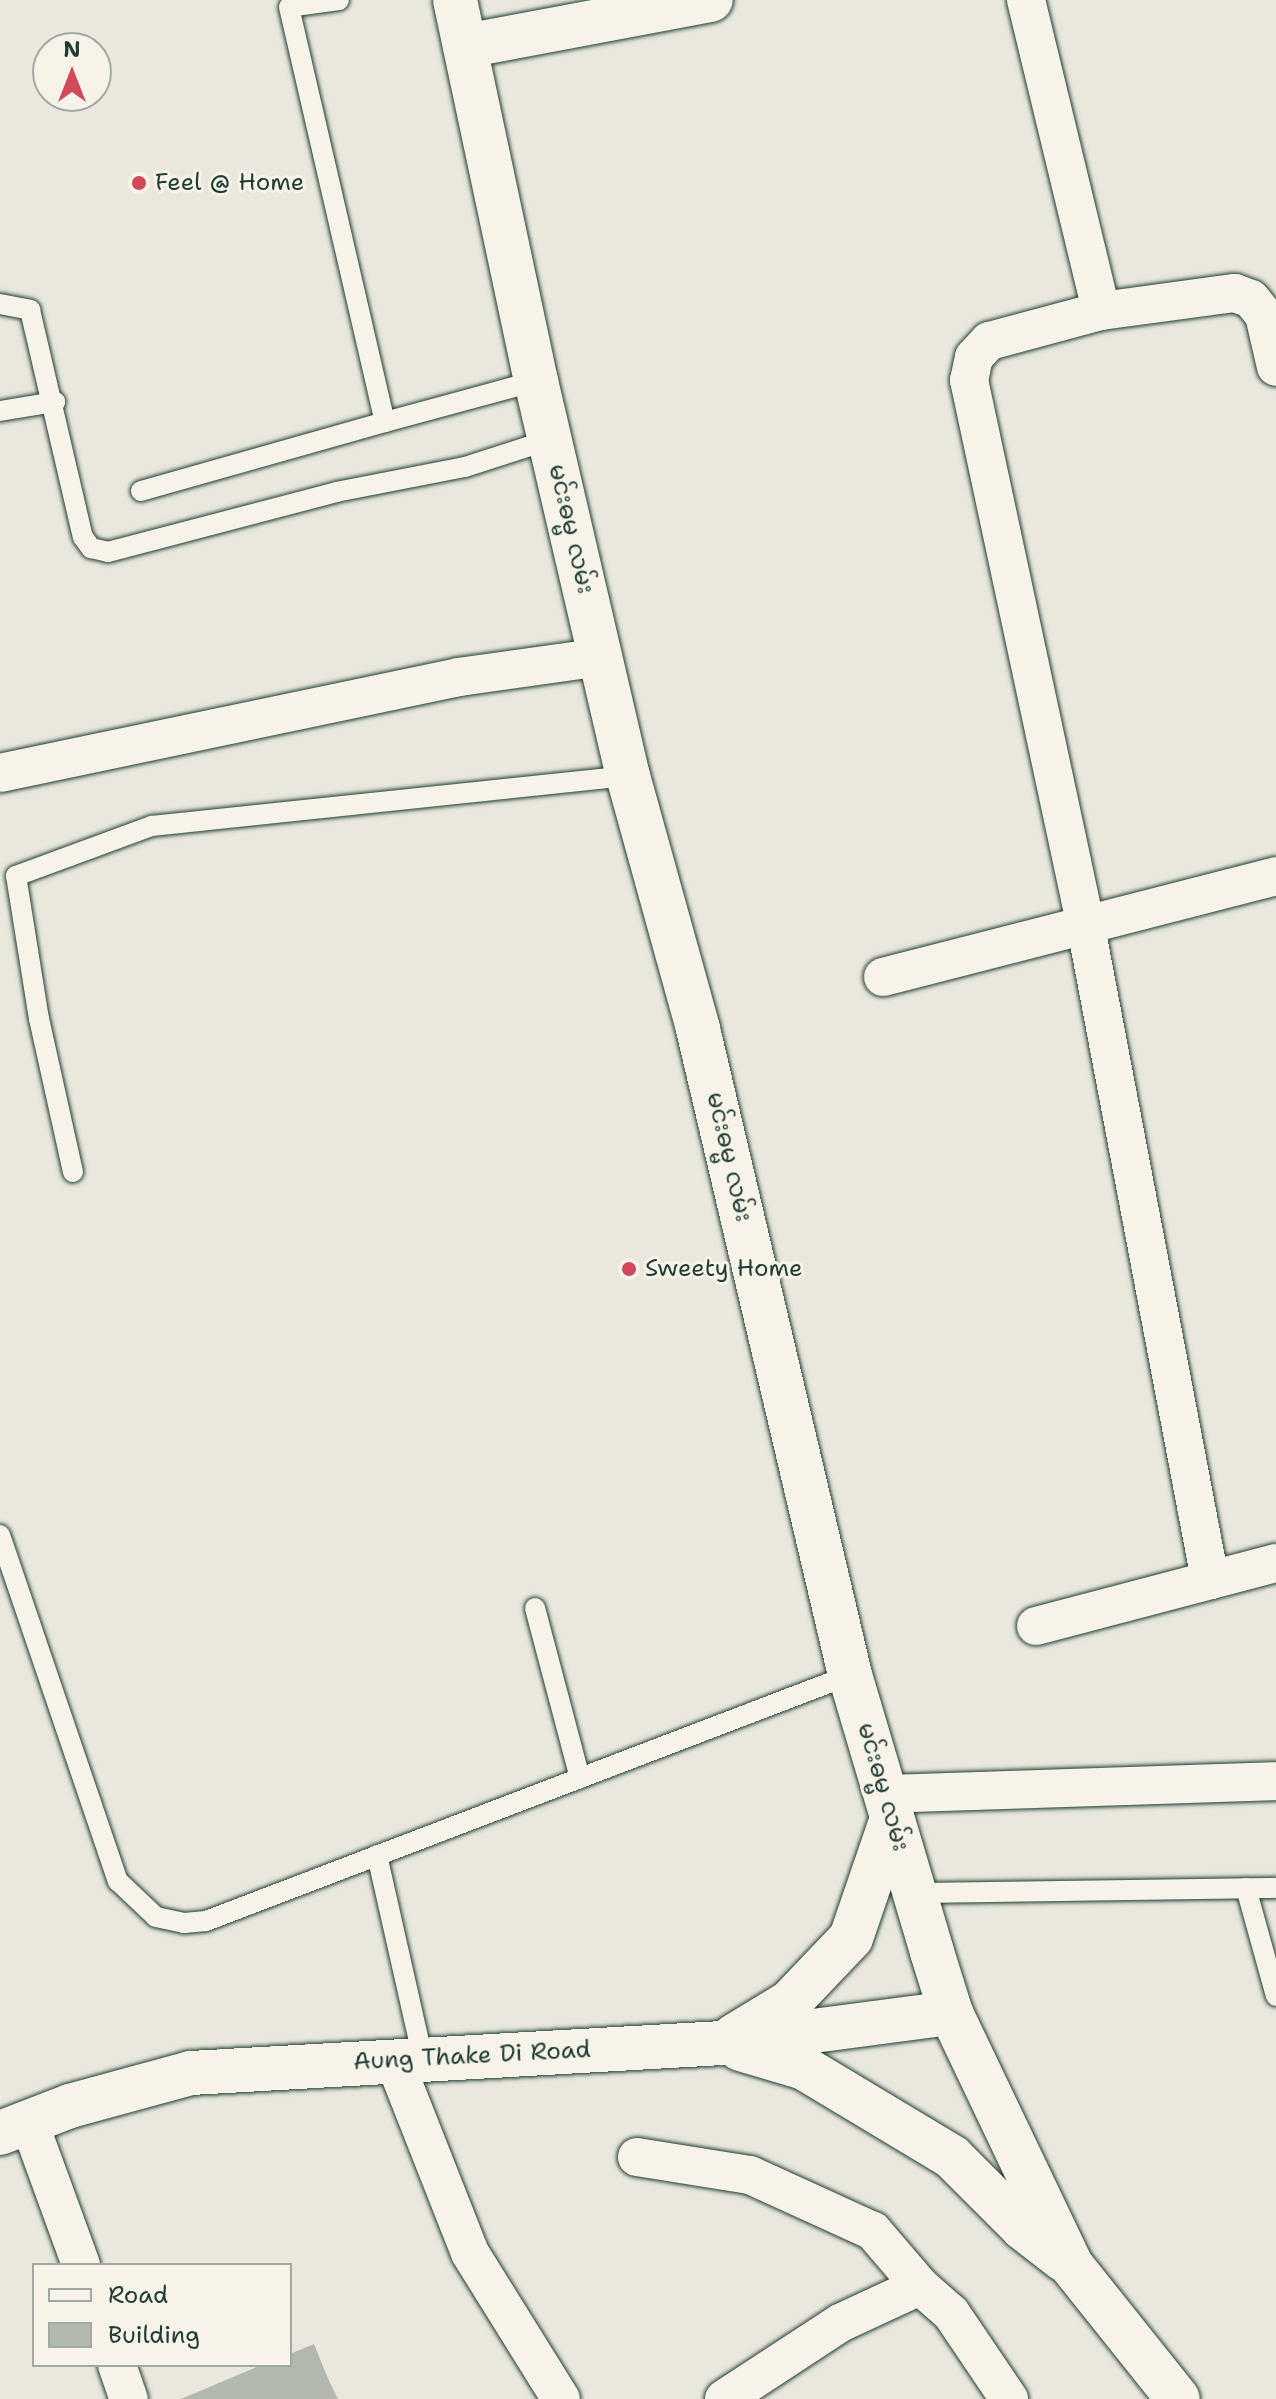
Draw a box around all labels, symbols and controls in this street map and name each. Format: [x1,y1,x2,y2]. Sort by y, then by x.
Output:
north arrow [32,32,112,112]
text: N [63,35,81,64]
place label: Feel @ Home [155,169,304,197]
marker: Feel @ Home [130,174,148,192]
street label: မင်းဓမ္မ လမ်း [542,461,600,597]
street label: မင်းဓမ္မ လမ်း [700,1089,758,1225]
place label: Sweety Home [645,1255,803,1283]
marker: Sweety Home [620,1260,638,1278]
street label: မင်းဓမ္မ လမ်း [851,1719,915,1855]
street label: Aung Thake Di Road [353,2035,591,2077]
legend [32,2263,292,2367]
text: Road [108,2279,168,2311]
text: Building [108,2319,200,2351]

